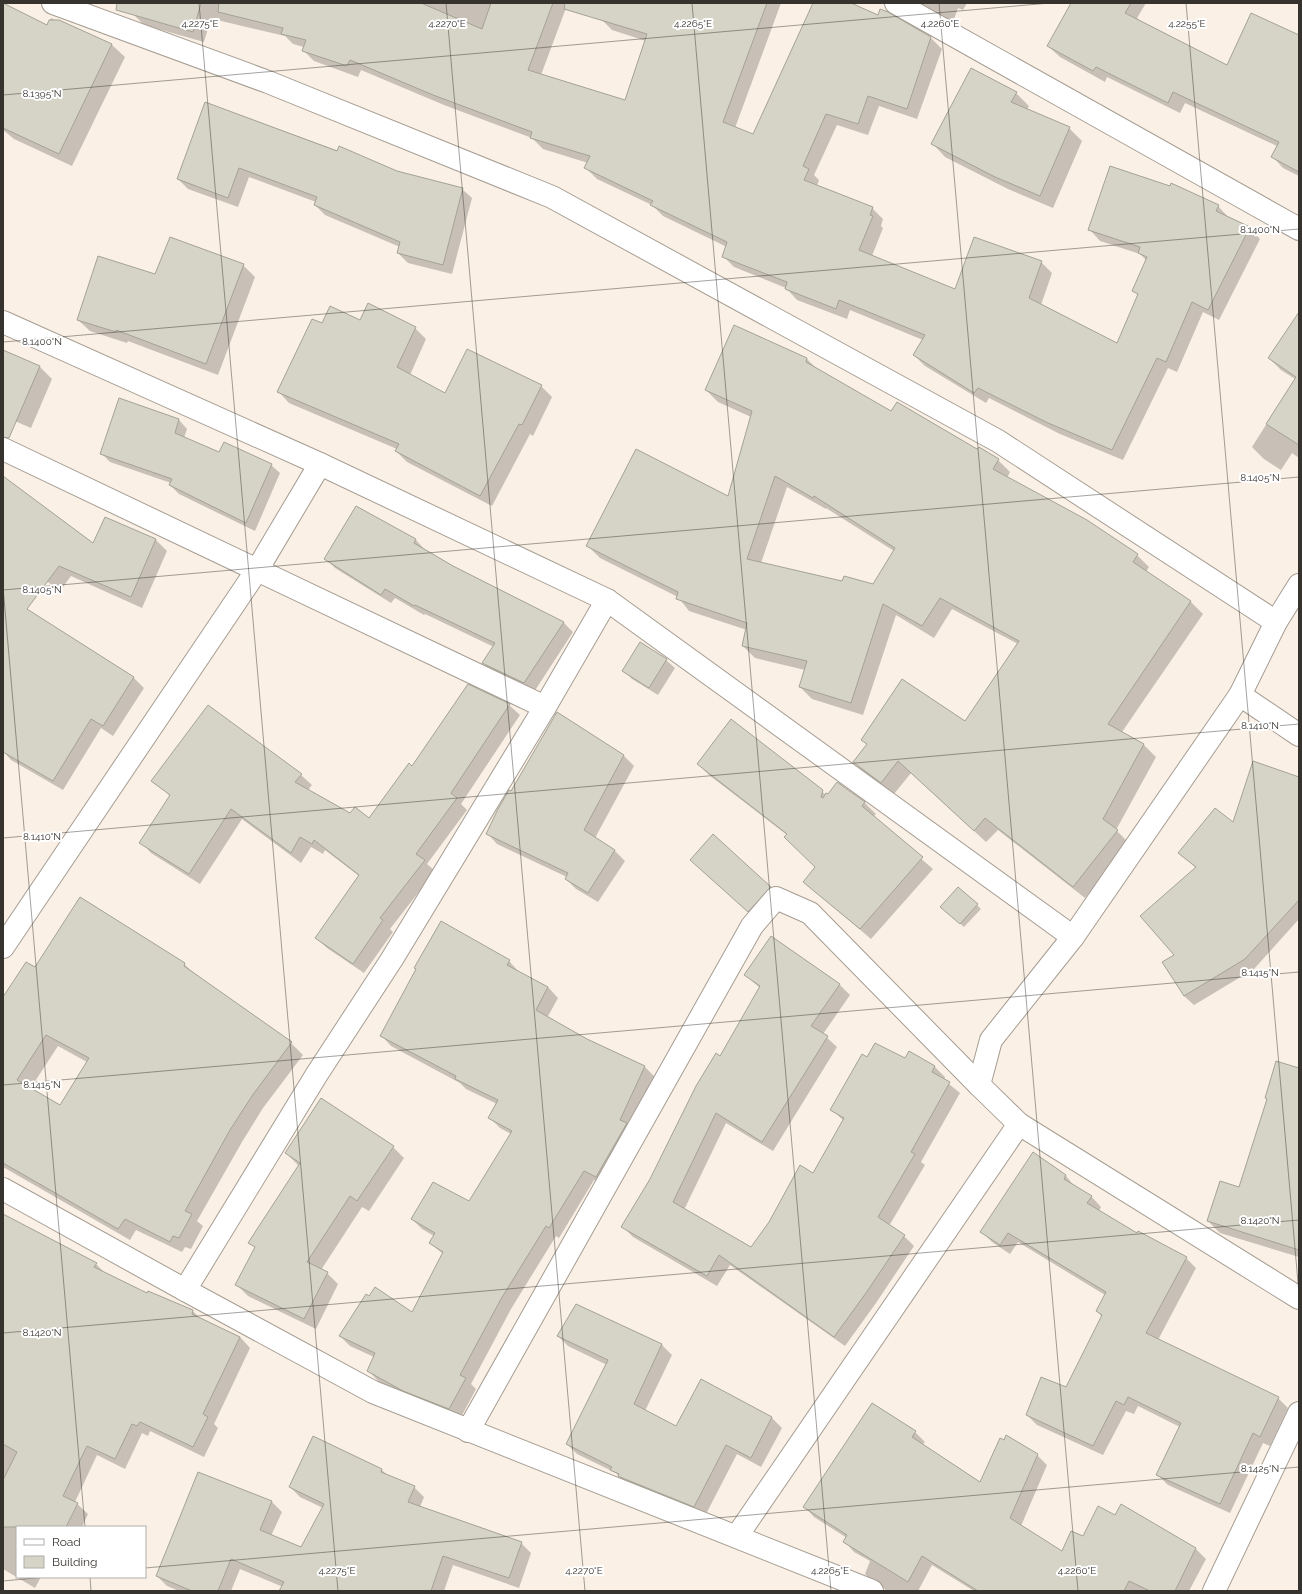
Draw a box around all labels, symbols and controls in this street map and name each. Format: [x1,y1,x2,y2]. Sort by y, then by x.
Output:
text: 4.2275°E [181,18,219,29]
text: 4.2270°E [428,18,466,29]
text: 4.2265°E [674,18,712,29]
text: 4.2260°E [921,18,959,29]
text: 4.2255°E [1168,18,1206,29]
text: 8.1395°N [22,88,62,99]
text: 8.1400°N [1240,224,1280,235]
text: 8.1400°N [22,336,62,347]
text: 8.1405°N [1240,472,1280,483]
text: 8.1405°N [22,584,62,595]
text: 8.1410°N [1241,720,1279,731]
text: 8.1410°N [23,831,61,842]
text: 8.1415°N [1241,967,1279,978]
text: 8.1415°N [23,1079,61,1090]
text: 8.1420°N [1240,1215,1280,1226]
text: 8.1420°N [22,1327,62,1338]
text: 8.1425°N [1241,1463,1279,1474]
legend [16,1526,146,1578]
text: Road [52,1535,81,1549]
text: Building [52,1555,98,1569]
text: 4.2275°E [318,1565,356,1576]
text: 4.2270°E [565,1565,603,1576]
text: 4.2265°E [811,1565,849,1576]
text: 4.2260°E [1058,1565,1096,1576]

